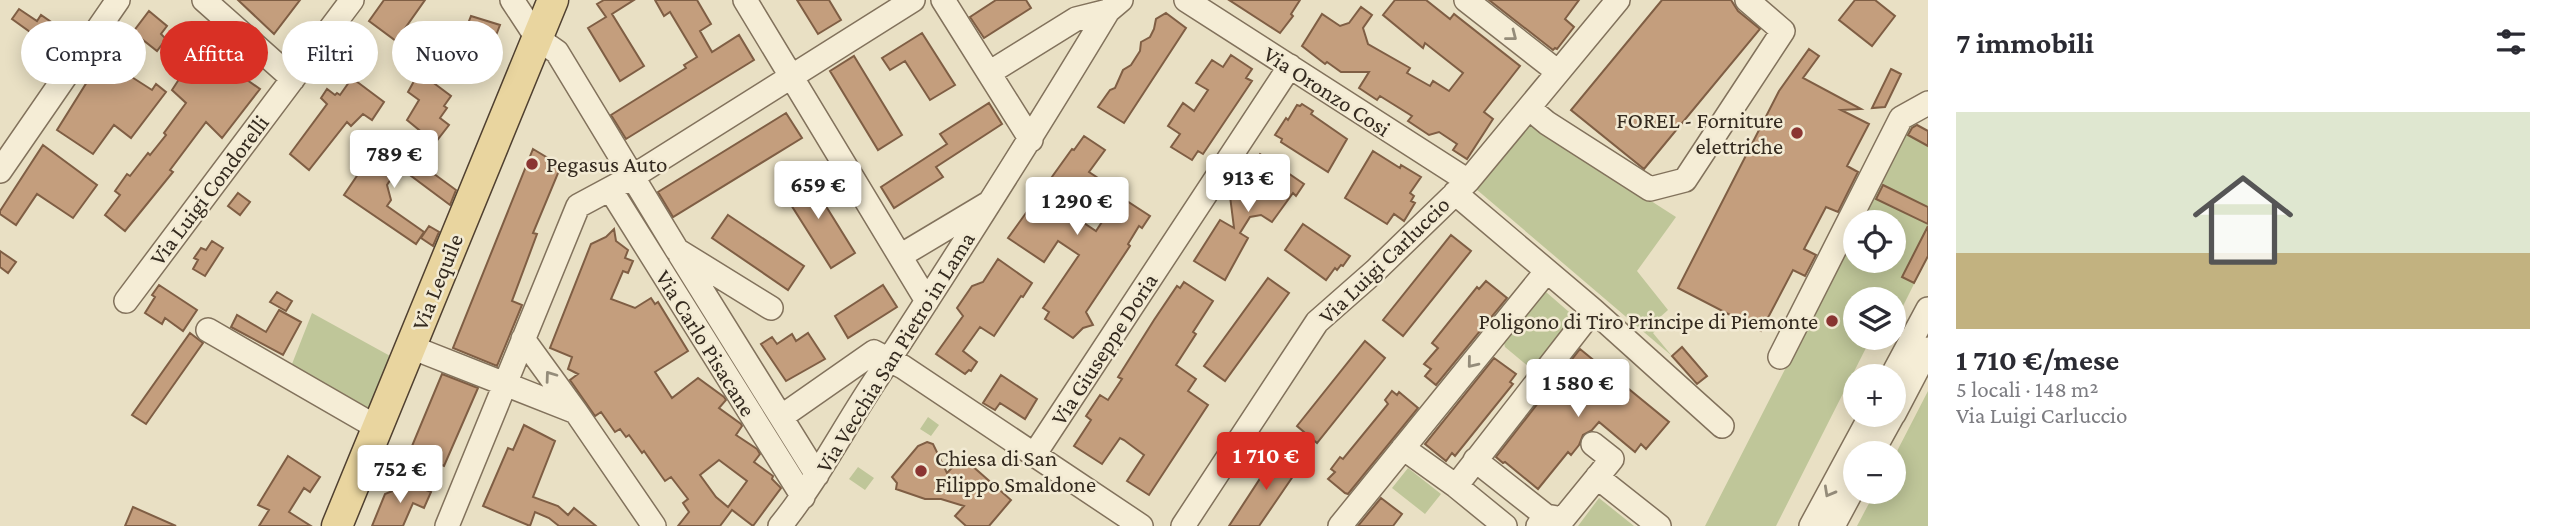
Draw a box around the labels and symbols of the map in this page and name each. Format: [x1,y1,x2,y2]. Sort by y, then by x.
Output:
one-way arrow [1505,28,1517,41]
street label: Via Oronzo Cosi [1259,40,1395,142]
place label: FOREL - Forniture elettriche [1616,107,1783,159]
street label: Via Luigi Condorelli [144,110,274,270]
marker: FOREL - Forniture elettriche [1789,125,1805,141]
pin: 789 € [345,130,443,190]
place label: Pegasus Auto [546,151,667,177]
pin: 913 € [1199,154,1297,214]
marker: Pegasus Auto [524,156,540,172]
pin: 659 € [769,162,867,221]
pin: 1 290 € [1012,177,1142,237]
street label: Via Luigi Carluccio [1313,191,1455,329]
street label: Via Vecchia San Pietro in Lama [810,227,980,477]
street label: Via Lequile [406,230,468,334]
street label: Via Carlo Pisacane [651,265,761,421]
street label: Via Giuseppe Doria [1045,268,1163,430]
place label: Poligono di Tiro Principe di Piemonte [1479,308,1818,334]
marker: Poligono di Tiro Principe di Piemonte [1824,313,1840,329]
one-way arrow [1468,355,1480,368]
pin: 1 580 € [1513,360,1643,419]
one-way arrow [546,371,558,383]
pin: 1 710 € [1201,433,1331,492]
place label: Chiesa di San Filippo Smaldone [935,445,1096,497]
pin: 752 € [351,446,449,505]
marker: Chiesa di San Filippo Smaldone [913,463,929,479]
one-way arrow [1824,485,1837,497]

